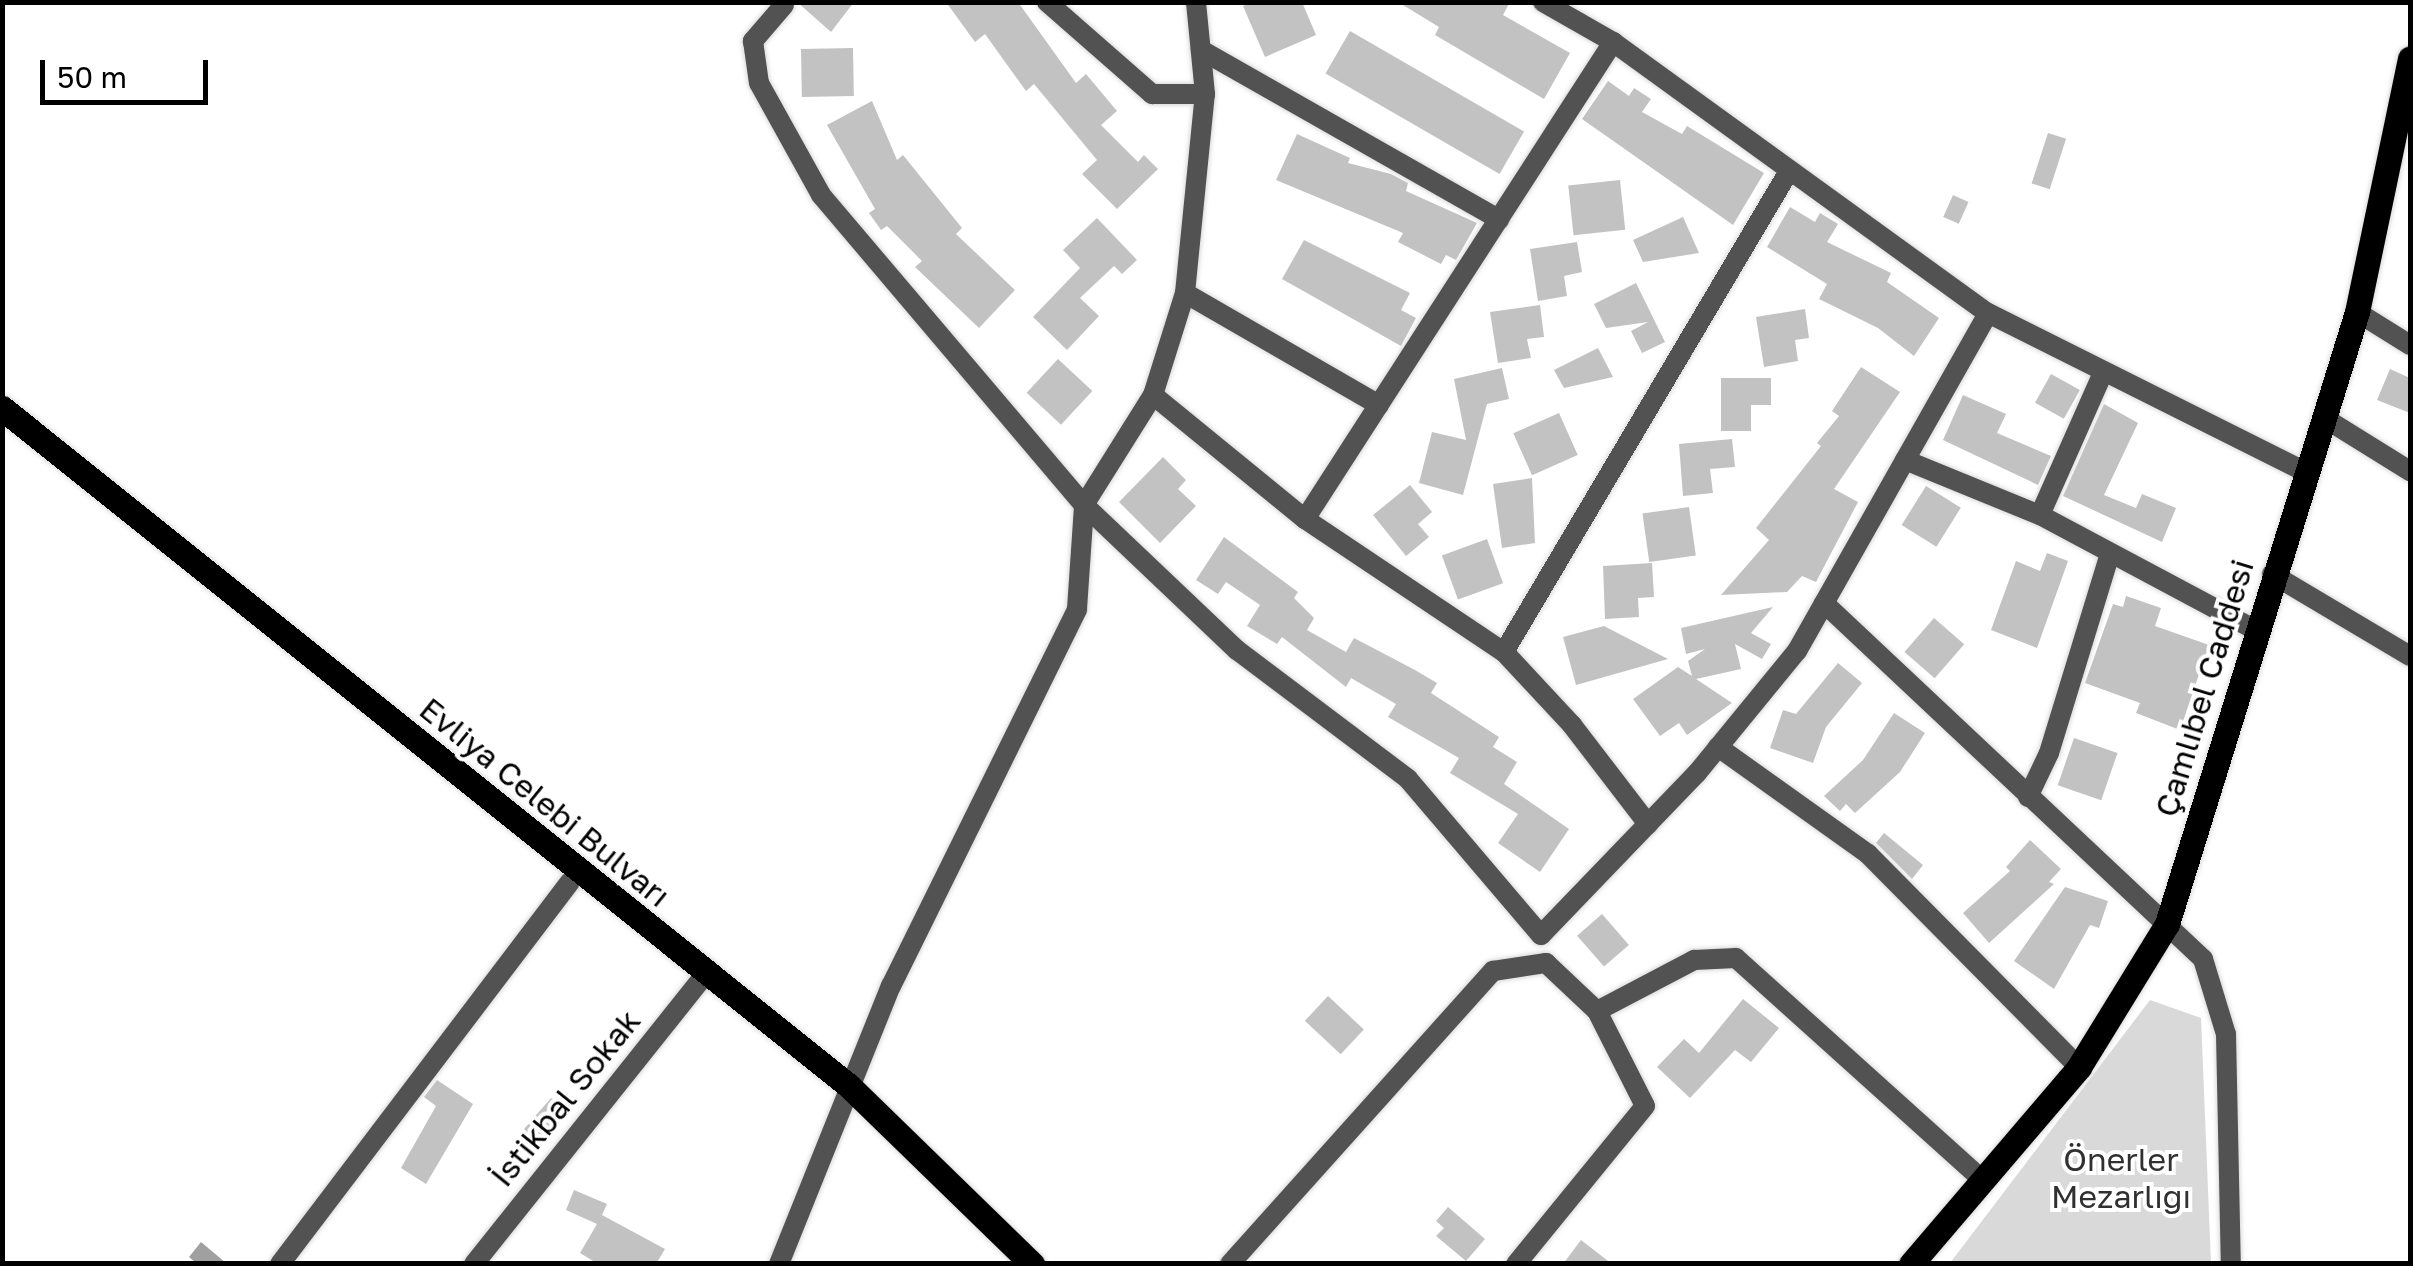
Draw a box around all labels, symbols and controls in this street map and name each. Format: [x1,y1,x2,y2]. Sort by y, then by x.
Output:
scale bar [45,40,212,102]
text: 50 m [57,59,127,95]
street label: Çamlıbel Caddesi [2147,555,2261,821]
street label: Evliya Celebi Bulvarı [412,689,678,915]
street label: İstikbal Sokak [482,1002,648,1194]
park label: Önerler Mezarlığı [2051,1141,2191,1216]

